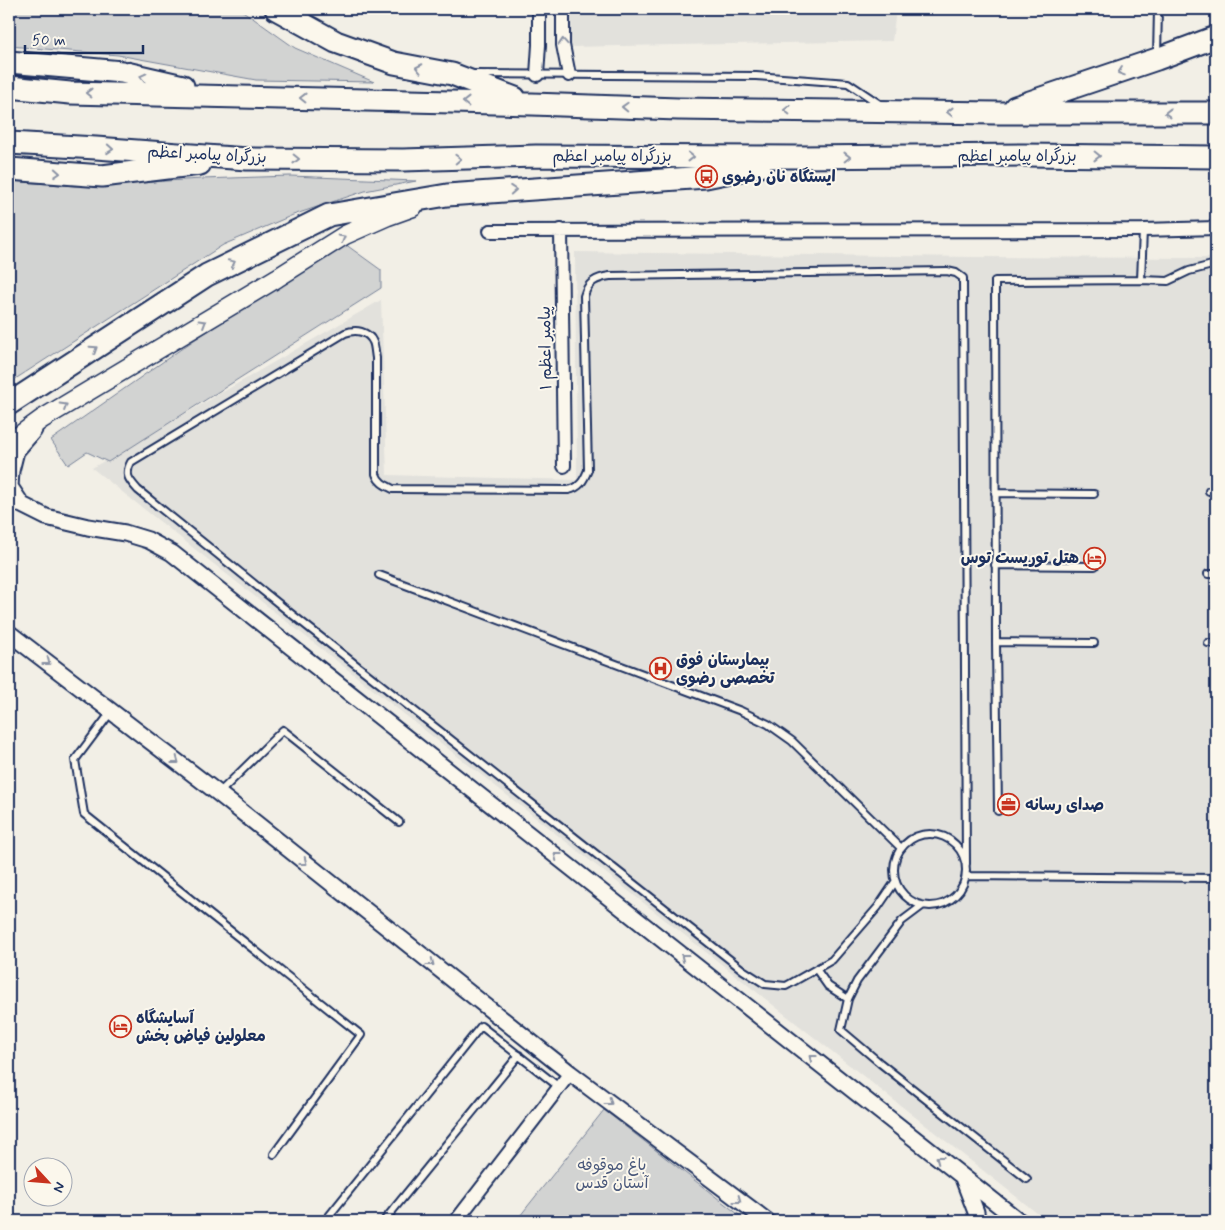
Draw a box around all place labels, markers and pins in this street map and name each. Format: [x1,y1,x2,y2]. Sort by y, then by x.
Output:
bus stop icon: ایستگاه نان رضوی [694,165,718,189]
place label: ایستگاه نان رضوی [722,167,836,188]
hotel icon: هتل توریست توس [1083,546,1107,570]
place label: هتل توریست توس [961,548,1079,569]
place label: بیمارستان فوق تخصصی رضوی [676,650,776,689]
hospital icon: بیمارستان فوق تخصصی رضوی [648,657,672,681]
office icon: صدای رسانه [997,793,1021,817]
place label: صدای رسانه [1025,795,1104,816]
place label: آسایشگاه معلولین فیاض بخش [136,1008,266,1047]
hotel icon: آسایشگاه معلولین فیاض بخش [108,1015,132,1039]

